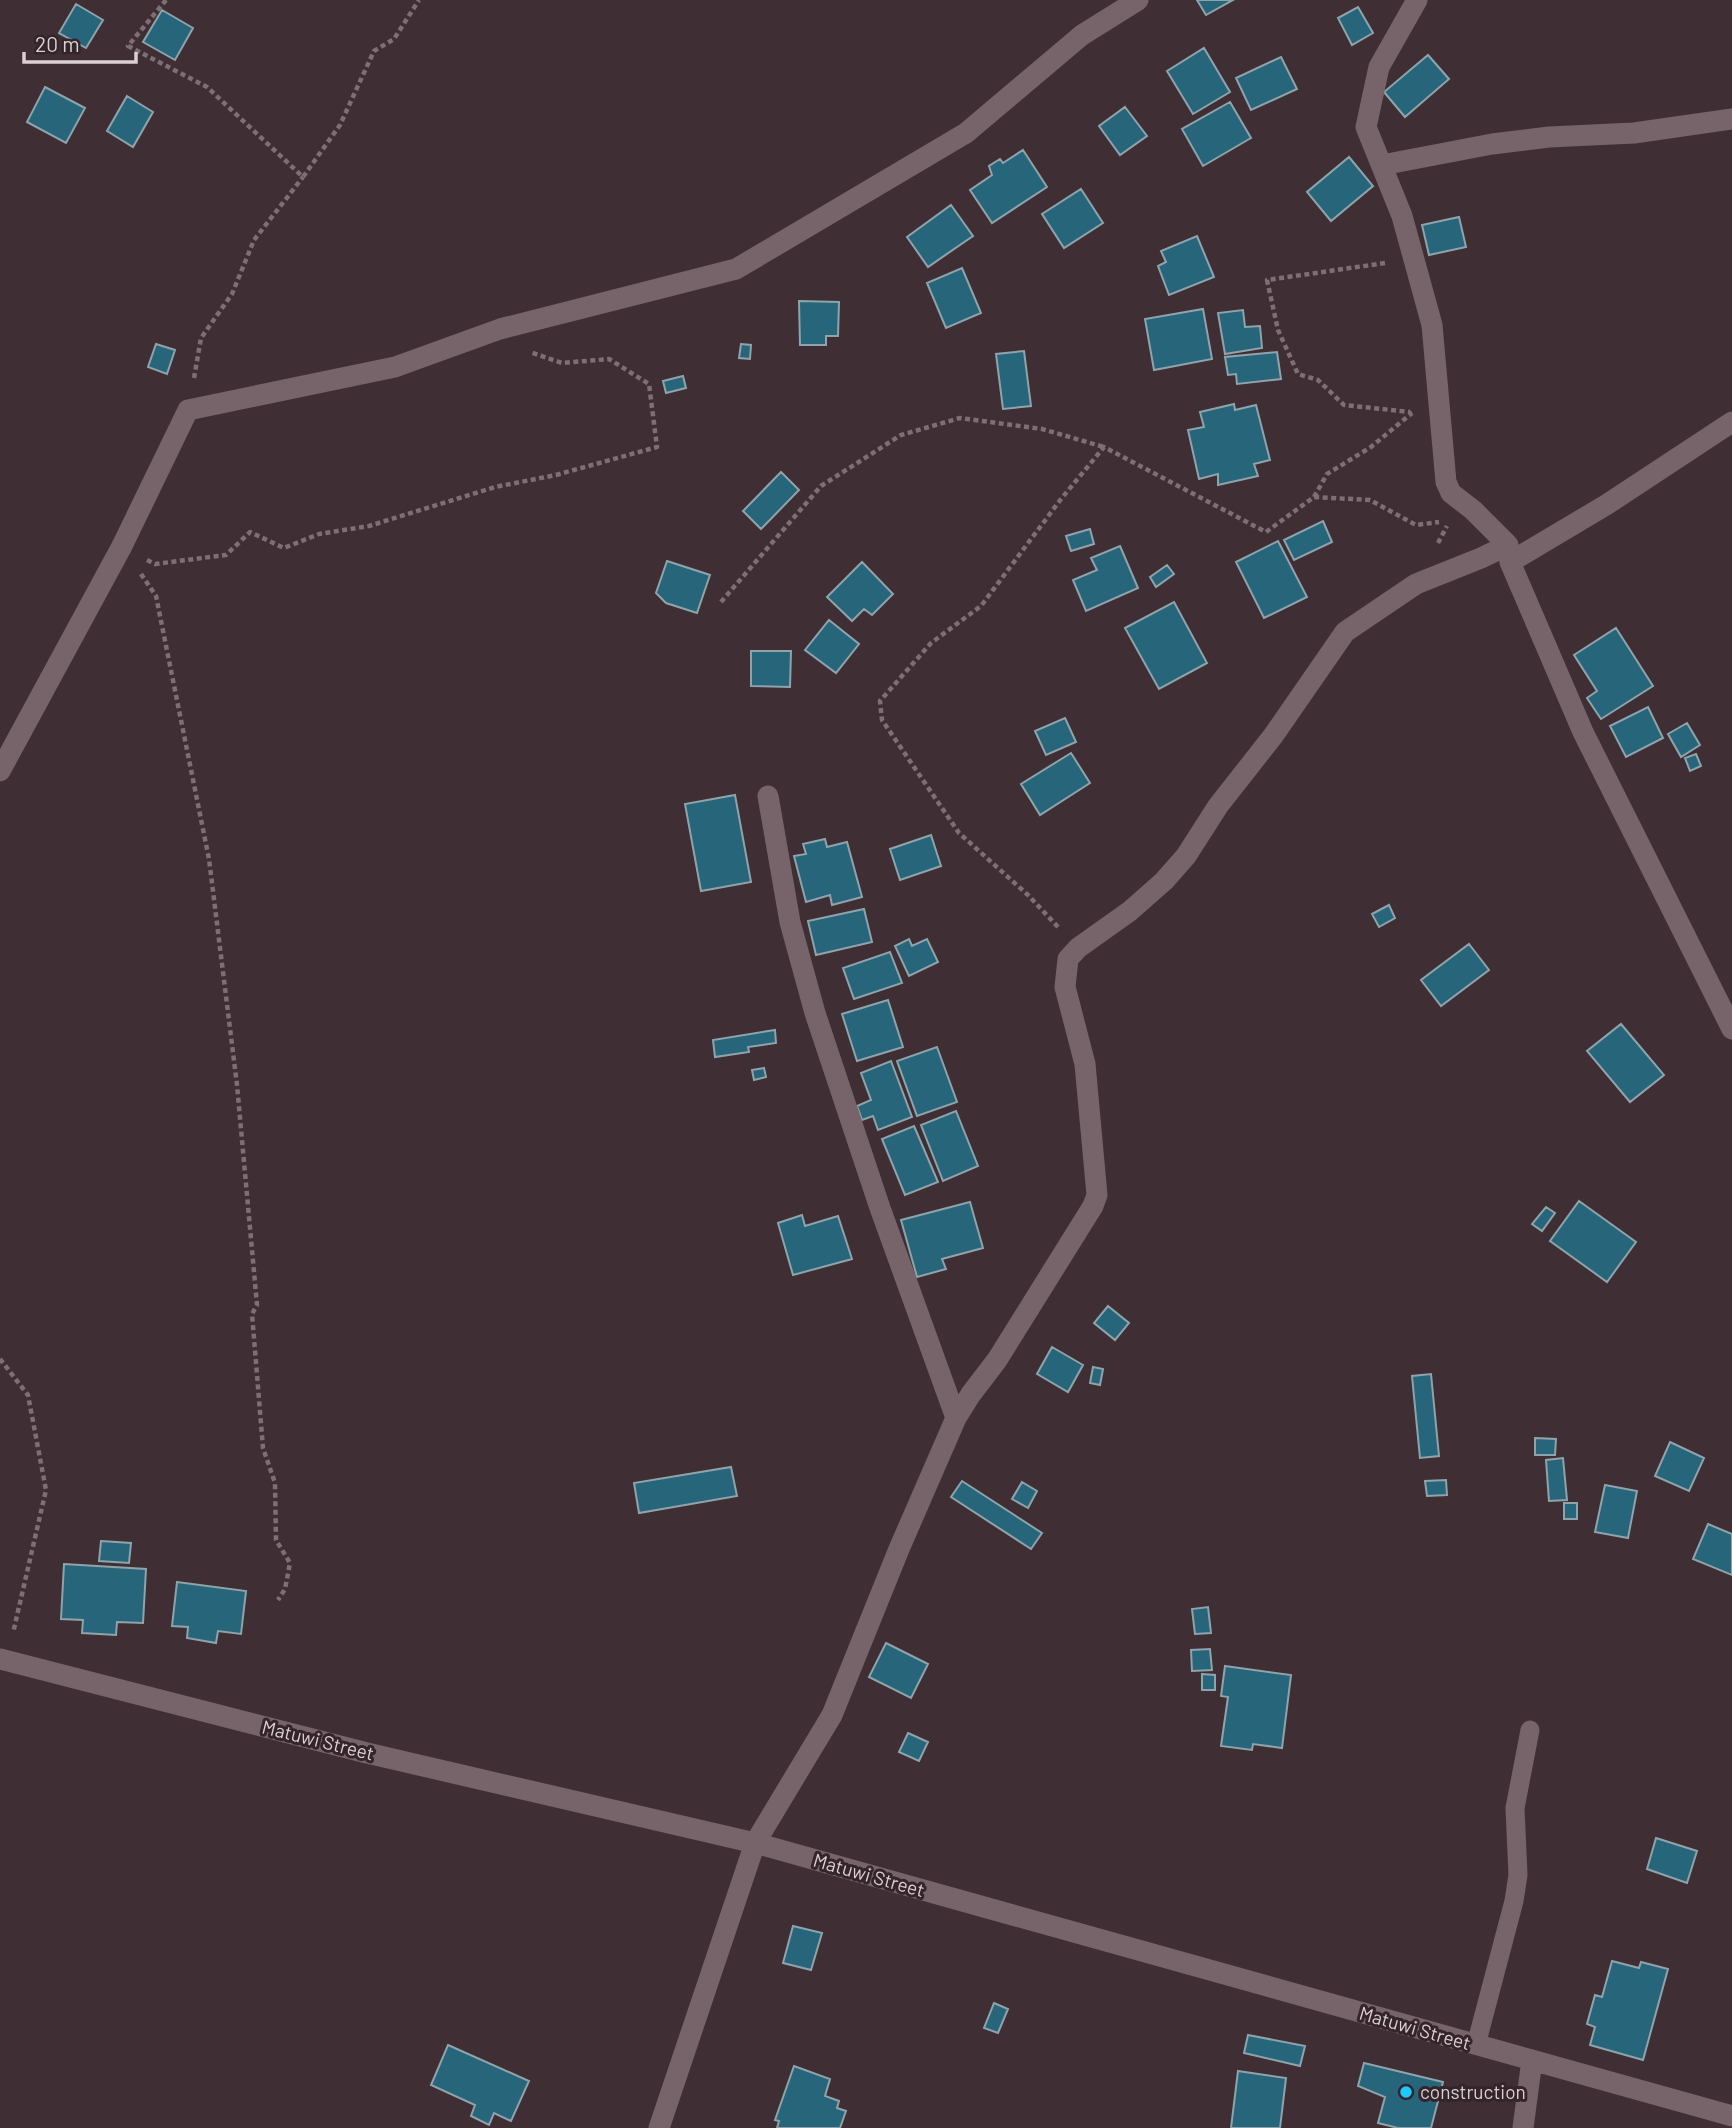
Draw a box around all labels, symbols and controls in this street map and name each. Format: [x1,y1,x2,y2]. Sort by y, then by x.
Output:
scale bar [24,21,136,65]
text: 20 m [35,31,80,56]
street label: Matuwi Street [260,1715,376,1765]
street label: Matuwi Street [811,1848,927,1901]
street label: Matuwi Street [1357,2001,1473,2054]
place label: construction [1420,2080,1526,2103]
marker: construction [1398,2084,1414,2100]

